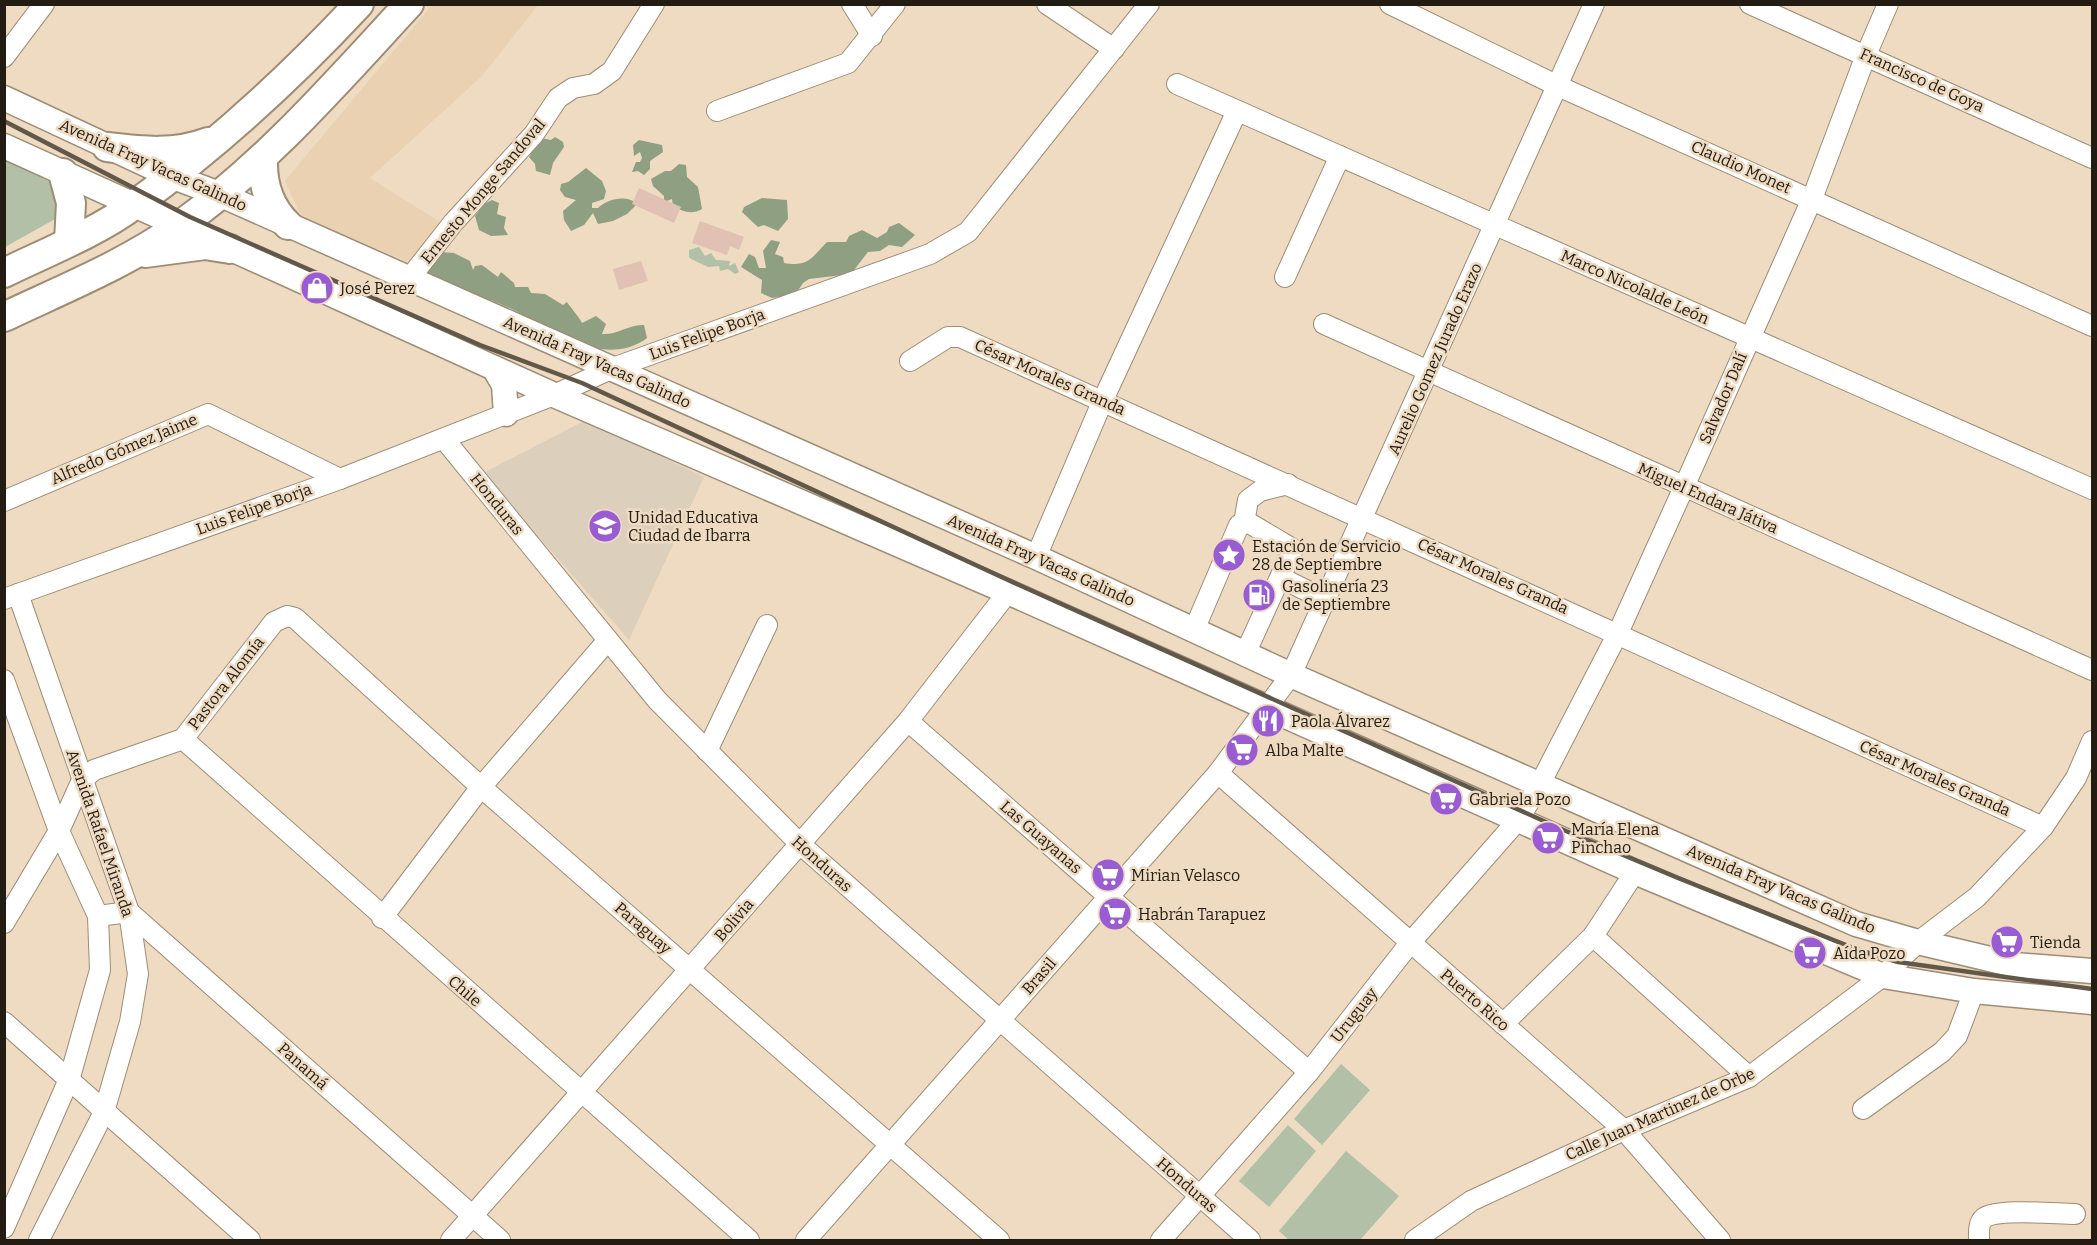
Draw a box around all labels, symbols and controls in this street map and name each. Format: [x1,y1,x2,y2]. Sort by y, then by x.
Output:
street label: Francisco de Goya [1857,44,1987,116]
street label: Ernesto Monge Sandoval [417,114,549,267]
street label: Avenida Fray Vacas Galindo [56,115,250,215]
street label: Claudio Monet [1688,136,1794,198]
street label: Marco Nicolalde León [1558,246,1712,328]
street label: Aurelio Gomez Jurado Erazo [1384,260,1486,458]
shop icon: José Perez [299,270,335,306]
place label: José Perez [339,279,415,298]
street label: Luis Felipe Borja [647,304,768,364]
street label: Avenida Fray Vacas Galindo [500,312,694,412]
street label: César Morales Granda [972,335,1129,419]
street label: Salvador Dalí [1695,349,1751,447]
street label: Alfredo Gómez Jaime [48,410,200,488]
street label: Miguel Endara Játiva [1635,458,1781,538]
street label: Honduras [466,469,528,539]
street label: Luis Felipe Borja [194,479,315,539]
school or university icon: Unidad Educativa Ciudad de Ibarra [587,508,623,544]
place label: Unidad Educativa Ciudad de Ibarra [628,508,759,545]
street label: Avenida Fray Vacas Galindo [944,510,1138,610]
street label: César Morales Granda [1415,534,1572,618]
place icon: Estación de Servicio 28 de Septiembre [1211,537,1247,573]
place label: Estación de Servicio 28 de Septiembre [1252,537,1401,574]
fuel station icon: Gasolinería 23 de Septiembre [1241,577,1277,613]
place label: Gasolinería 23 de Septiembre [1282,577,1390,614]
street label: Pastora Alomía [184,633,268,733]
restaurant icon: Paola Álvarez [1250,703,1286,739]
place label: Paola Álvarez [1291,711,1390,731]
supermarket icon: Alba Malte [1224,732,1260,768]
street label: César Morales Granda [1857,736,2014,820]
place label: Alba Malte [1265,741,1344,760]
street label: Avenida Rafael Miranda [62,747,138,919]
supermarket icon: Gabriela Pozo [1428,781,1464,817]
place label: Gabriela Pozo [1469,790,1571,809]
street label: Las Guayanas [996,797,1086,877]
supermarket icon: María Elena Pinchao [1530,820,1566,856]
place label: María Elena Pinchao [1571,820,1660,857]
street label: Honduras [788,832,856,896]
street label: Avenida Fray Vacas Galindo [1684,841,1878,937]
supermarket icon: Mirian Velasco [1090,857,1126,893]
place label: Mirian Velasco [1131,866,1240,885]
street label: Bolivia [710,895,758,945]
supermarket icon: Habrán Tarapuez [1097,896,1133,932]
street label: Paraguay [611,898,676,958]
place label: Habrán Tarapuez [1138,905,1266,924]
supermarket icon: Tienda [1989,924,2025,960]
place label: Tienda [2030,933,2081,952]
supermarket icon: Aída Pozo [1792,935,1828,971]
place label: Aída Pozo [1833,944,1905,963]
street label: Brasil [1018,953,1060,998]
street label: Puerto Rico [1437,965,1513,1035]
street label: Chile [444,971,486,1011]
street label: Uruguay [1327,983,1382,1046]
street label: Panamá [274,1039,332,1094]
street label: Calle Juan Martinez de Orbe [1562,1064,1758,1164]
street label: Honduras [1153,1153,1221,1217]

